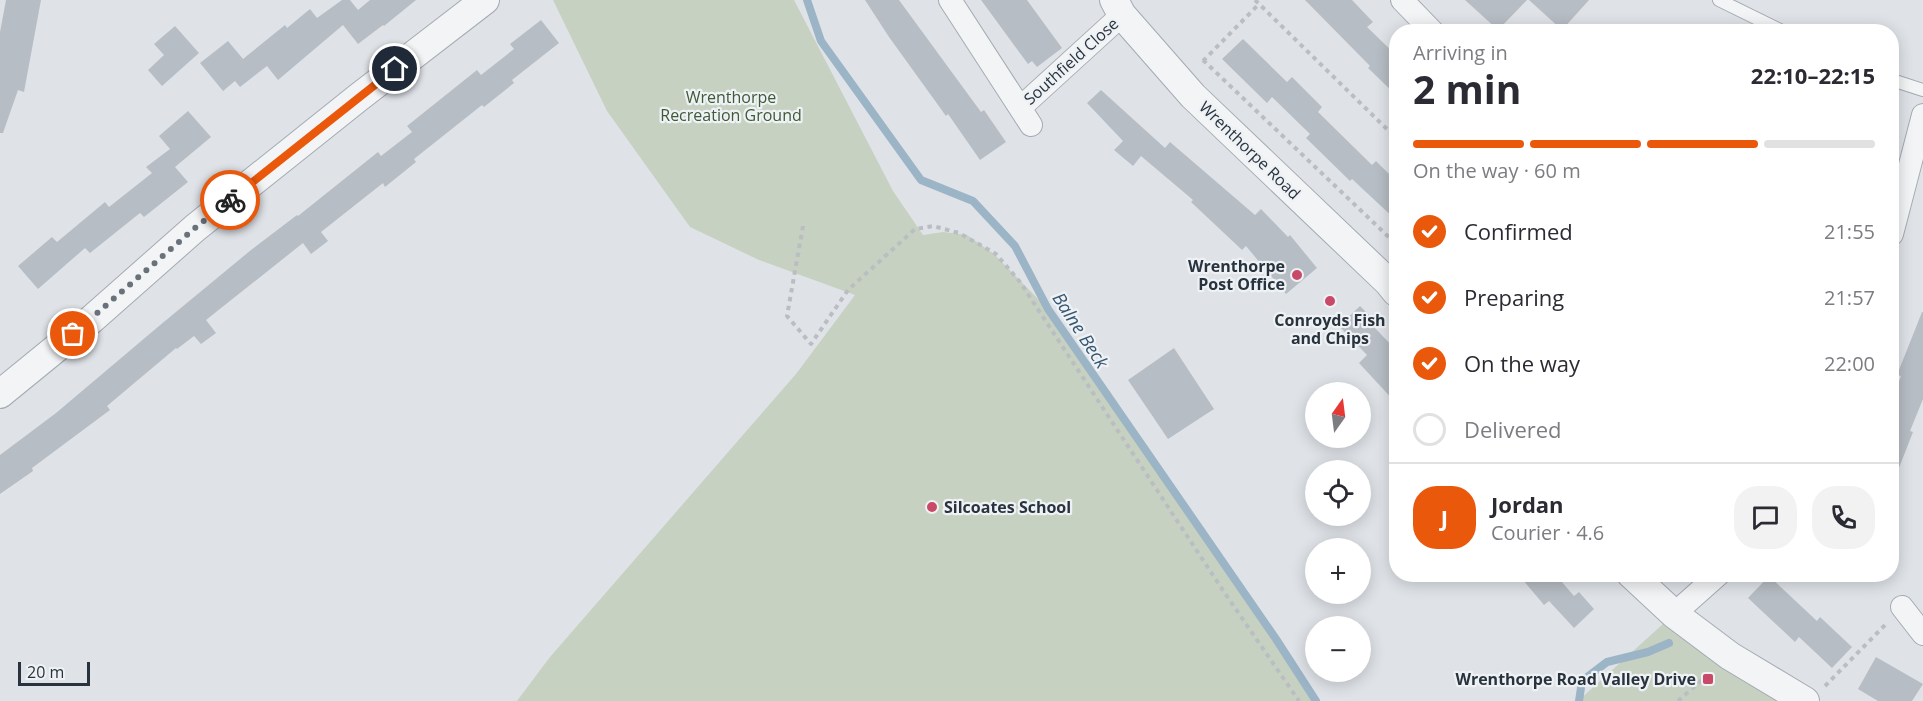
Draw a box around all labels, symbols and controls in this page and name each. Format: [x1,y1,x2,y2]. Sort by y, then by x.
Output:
street label: Southfield Close [1019,13,1123,109]
text: Arriving in [1413,39,1508,66]
pin [369,43,420,94]
icon: home [378,52,411,85]
text: 22:10–22:15 [1751,60,1875,90]
text: 2 min [1413,62,1521,115]
park label: Wrenthorpe Recreation Ground [660,86,802,126]
street label: Wrenthorpe Road [1195,96,1305,204]
text: On the way · 60 m [1413,157,1581,184]
courier [200,170,260,230]
icon: bike [214,184,247,217]
icon: check [1413,215,1446,248]
text: Confirmed [1464,216,1573,246]
text: 21:55 [1824,218,1875,245]
place label: Wrenthorpe Post Office [1188,255,1285,295]
marker: Wrenthorpe Post Office [1290,268,1304,282]
icon: check [1413,281,1446,314]
text: Preparing [1464,282,1564,312]
text: 21:57 [1824,284,1875,311]
water label: Balne Beck [1047,287,1115,374]
marker: Conroyds Fish and Chips [1323,294,1337,308]
pin [47,308,98,359]
place label: Conroyds Fish and Chips [1274,309,1386,349]
icon: bag [56,317,89,350]
icon: check [1413,347,1446,380]
text: On the way [1464,348,1580,378]
text: 22:00 [1824,350,1875,377]
north arrow [1305,382,1371,448]
map controls [1305,382,1371,682]
text: Delivered [1464,414,1562,444]
button: locate [1305,460,1371,526]
button: chat [1734,486,1797,549]
button: phone [1812,486,1875,549]
text: Jordan [1491,489,1564,519]
place label: Silcoates School [944,496,1071,518]
marker: Silcoates School [925,500,939,514]
text: J [1441,502,1448,532]
text: Courier · 4.6 [1491,519,1604,546]
button: + [1305,538,1371,604]
button: − [1305,616,1371,682]
scale bar [18,659,90,686]
text: 20 m [27,661,64,683]
place label: Wrenthorpe Road Valley Drive [1455,668,1696,690]
marker: Wrenthorpe Road Valley Drive [1701,672,1715,686]

